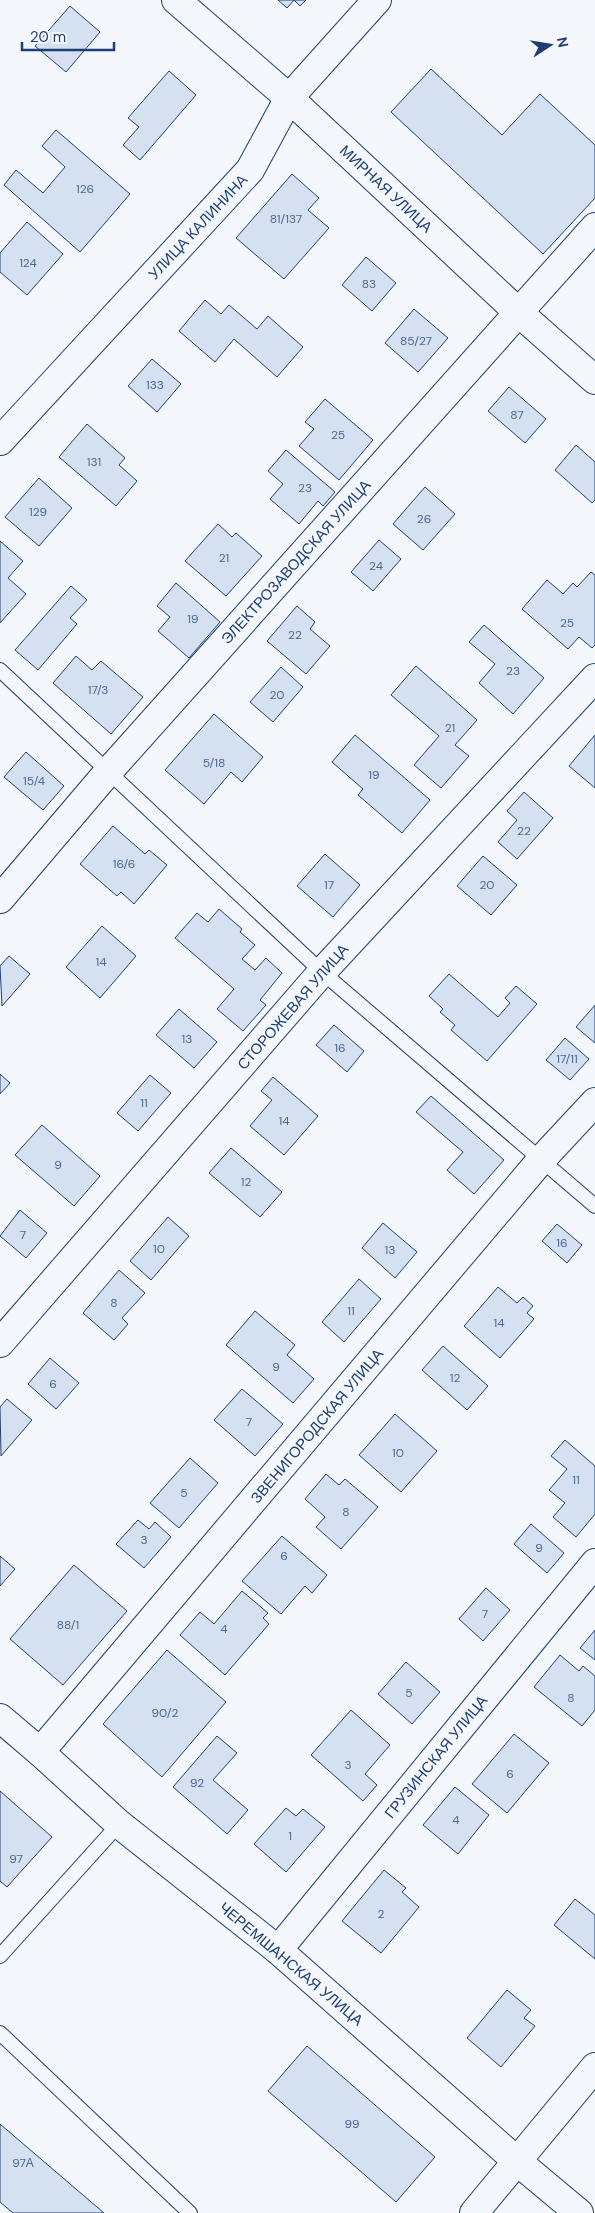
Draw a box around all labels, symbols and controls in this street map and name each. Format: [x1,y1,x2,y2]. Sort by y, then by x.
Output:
scale bar [22,20,115,52]
north arrow [525,20,575,70]
text: 20 m [30,27,66,47]
text: N [553,35,573,49]
street label: МИРНАЯ УЛИЦА [335,141,437,237]
street label: УЛИЦА КАЛИНИНА [144,170,252,284]
house number: 126 [76,181,94,197]
house number: 81/137 [270,211,302,227]
house number: 124 [19,255,37,271]
house number: 83 [362,276,376,292]
house number: 85/27 [400,333,432,349]
house number: 133 [146,377,164,393]
house number: 87 [510,407,524,423]
house number: 25 [331,427,345,443]
house number: 131 [87,454,101,470]
street label: ЭЛЕКТРОЗАВОДСКАЯ УЛИЦА [217,476,375,648]
house number: 23 [298,480,312,496]
house number: 129 [29,504,47,520]
house number: 26 [417,511,431,527]
house number: 21 [219,550,229,566]
house number: 24 [369,558,383,574]
house number: 19 [187,611,199,627]
house number: 25 [560,615,574,631]
house number: 22 [288,627,302,643]
house number: 23 [506,663,520,679]
house number: 17/3 [88,682,108,698]
house number: 20 [269,687,285,703]
house number: 21 [445,720,455,736]
house number: 5/18 [203,755,225,771]
house number: 19 [368,767,380,783]
house number: 15/4 [23,773,45,789]
house number: 22 [517,823,531,839]
house number: 16/6 [113,856,135,872]
house number: 17 [324,877,334,893]
house number: 20 [479,877,495,893]
street label: СТОРОЖЕВАЯ УЛИЦА [233,940,353,1074]
house number: 14 [95,954,107,970]
house number: 13 [182,1031,192,1047]
house number: 16 [334,1040,346,1056]
house number: 17/11 [556,1051,578,1067]
house number: 11 [140,1095,148,1111]
house number: 14 [278,1113,290,1129]
house number: 9 [54,1157,62,1173]
house number: 12 [241,1174,251,1190]
house number: 7 [20,1227,26,1243]
house number: 16 [556,1235,568,1251]
house number: 10 [153,1241,165,1257]
house number: 13 [385,1242,395,1258]
house number: 8 [110,1295,118,1311]
house number: 11 [347,1303,355,1319]
house number: 14 [493,1315,505,1331]
street label: ЗВЕНИГОРОДСКАЯ УЛИЦА [246,1345,388,1507]
house number: 9 [272,1359,280,1375]
house number: 12 [450,1370,460,1386]
house number: 6 [49,1376,57,1392]
house number: 7 [246,1414,252,1430]
house number: 10 [392,1445,404,1461]
house number: 11 [572,1472,580,1488]
house number: 5 [180,1485,188,1501]
house number: 8 [342,1504,350,1520]
house number: 3 [140,1532,148,1548]
house number: 9 [535,1540,543,1556]
house number: 6 [280,1548,288,1564]
house number: 7 [482,1606,488,1622]
house number: 88/1 [57,1617,79,1633]
house number: 4 [220,1621,228,1637]
house number: 5 [405,1685,413,1701]
house number: 8 [567,1690,575,1706]
street label: ГРУЗИНСКАЯ УЛИЦА [380,1691,492,1823]
house number: 90/2 [152,1705,179,1721]
house number: 3 [344,1757,352,1773]
house number: 6 [506,1766,514,1782]
house number: 92 [190,1775,204,1791]
house number: 4 [452,1812,460,1828]
house number: 1 [288,1828,292,1844]
house number: 97 [9,1851,23,1867]
street label: ЧЕРЕМШАНСКАЯ УЛИЦА [215,1898,367,2030]
house number: 2 [378,1906,385,1922]
house number: 99 [344,2116,360,2132]
house number: 97А [12,2155,34,2171]

